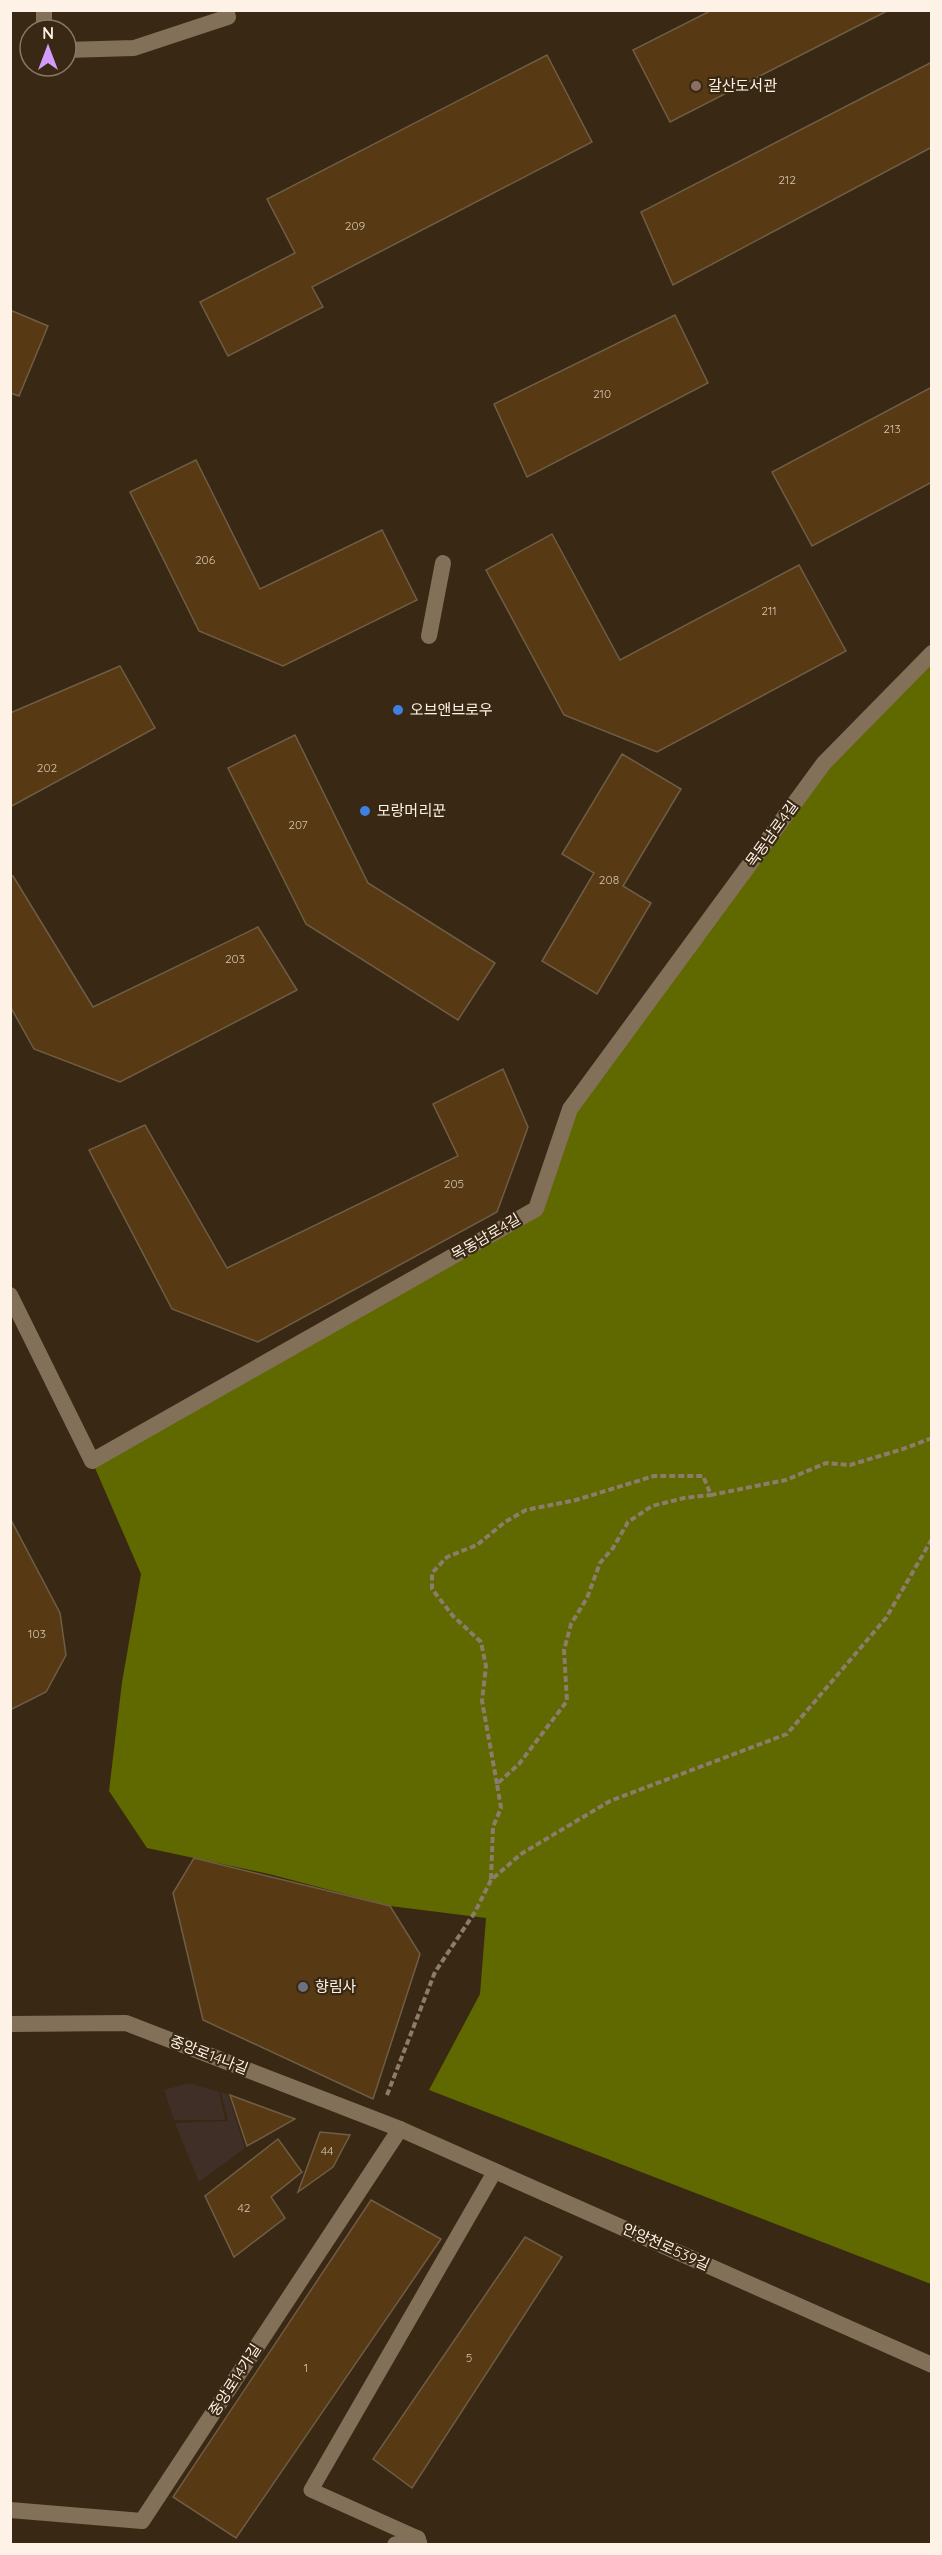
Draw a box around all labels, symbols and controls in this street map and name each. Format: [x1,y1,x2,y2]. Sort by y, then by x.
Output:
north arrow [18,18,78,78]
text: N [42,23,54,43]
place label: 갈산도서관 [708,76,777,95]
marker: 갈산도서관 [689,79,703,93]
house number: 212 [778,172,796,187]
house number: 209 [345,218,366,233]
house number: 210 [593,386,611,401]
house number: 213 [883,421,901,436]
house number: 206 [195,552,216,567]
house number: 211 [761,603,777,618]
place label: 오브앤브로우 [410,700,493,719]
marker: 오브앤브로우 [391,703,405,717]
house number: 202 [37,760,58,775]
street label: 목동남로4길 [741,797,802,870]
place label: 모랑머리꾼 [377,801,446,820]
marker: 모랑머리꾼 [358,804,372,818]
house number: 207 [288,817,308,832]
house number: 208 [599,872,619,887]
house number: 203 [225,951,245,966]
house number: 205 [444,1176,464,1191]
street label: 목동남로4길 [448,1209,524,1264]
house number: 103 [28,1626,46,1641]
place label: 향림사 [315,1977,357,1996]
marker: 향림사 [296,1980,310,1994]
street label: 중앙로14나길 [167,2031,251,2078]
house number: 44 [321,2143,333,2158]
house number: 42 [238,2200,251,2215]
street label: 안양천로539길 [620,2219,713,2274]
street label: 중앙로14가길 [204,2340,265,2419]
house number: 5 [466,2350,472,2365]
house number: 1 [304,2360,308,2375]

